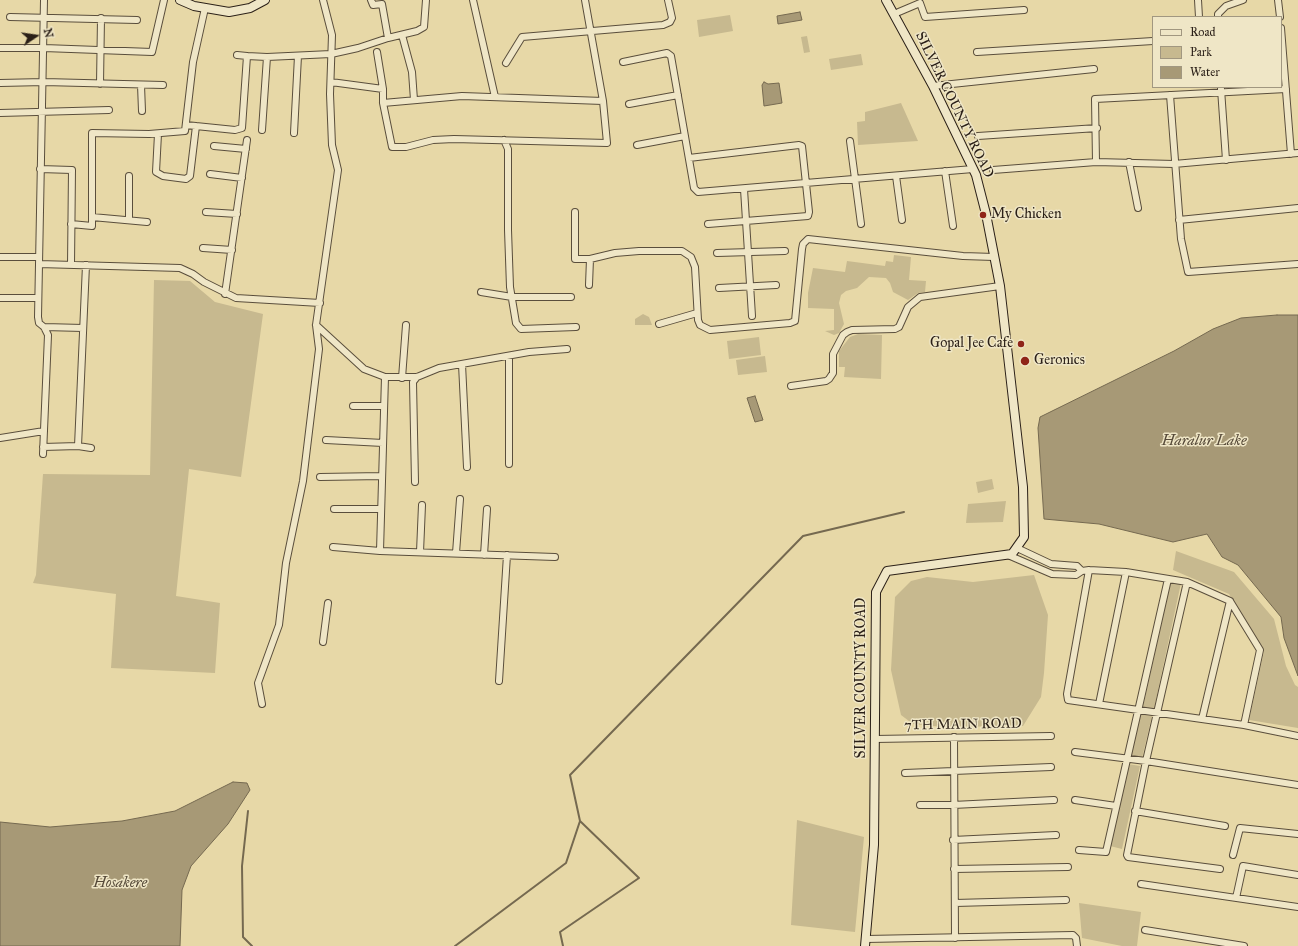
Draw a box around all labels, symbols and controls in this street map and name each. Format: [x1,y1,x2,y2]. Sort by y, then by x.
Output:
north arrow [16,16,56,56]
legend [1152,16,1282,88]
text: Road [1190,25,1216,39]
text: N [41,27,56,39]
street label: SILVER COUNTY ROAD [911,29,997,181]
text: Park [1190,45,1212,59]
text: Water [1190,65,1220,79]
place label: My Chicken [991,207,1061,223]
marker: My Chicken [978,210,988,220]
place label: Gopal Jee Cafe [930,336,1013,352]
marker: Gopal Jee Cafe [1016,339,1026,349]
place label: Geronics [1034,353,1085,369]
marker: Geronics [1019,355,1031,367]
water label: Haralur Lake [1162,432,1246,450]
street label: SILVER COUNTY ROAD [854,598,870,758]
street label: 7TH MAIN ROAD [904,716,1022,734]
water label: Hosakere [93,874,147,892]

